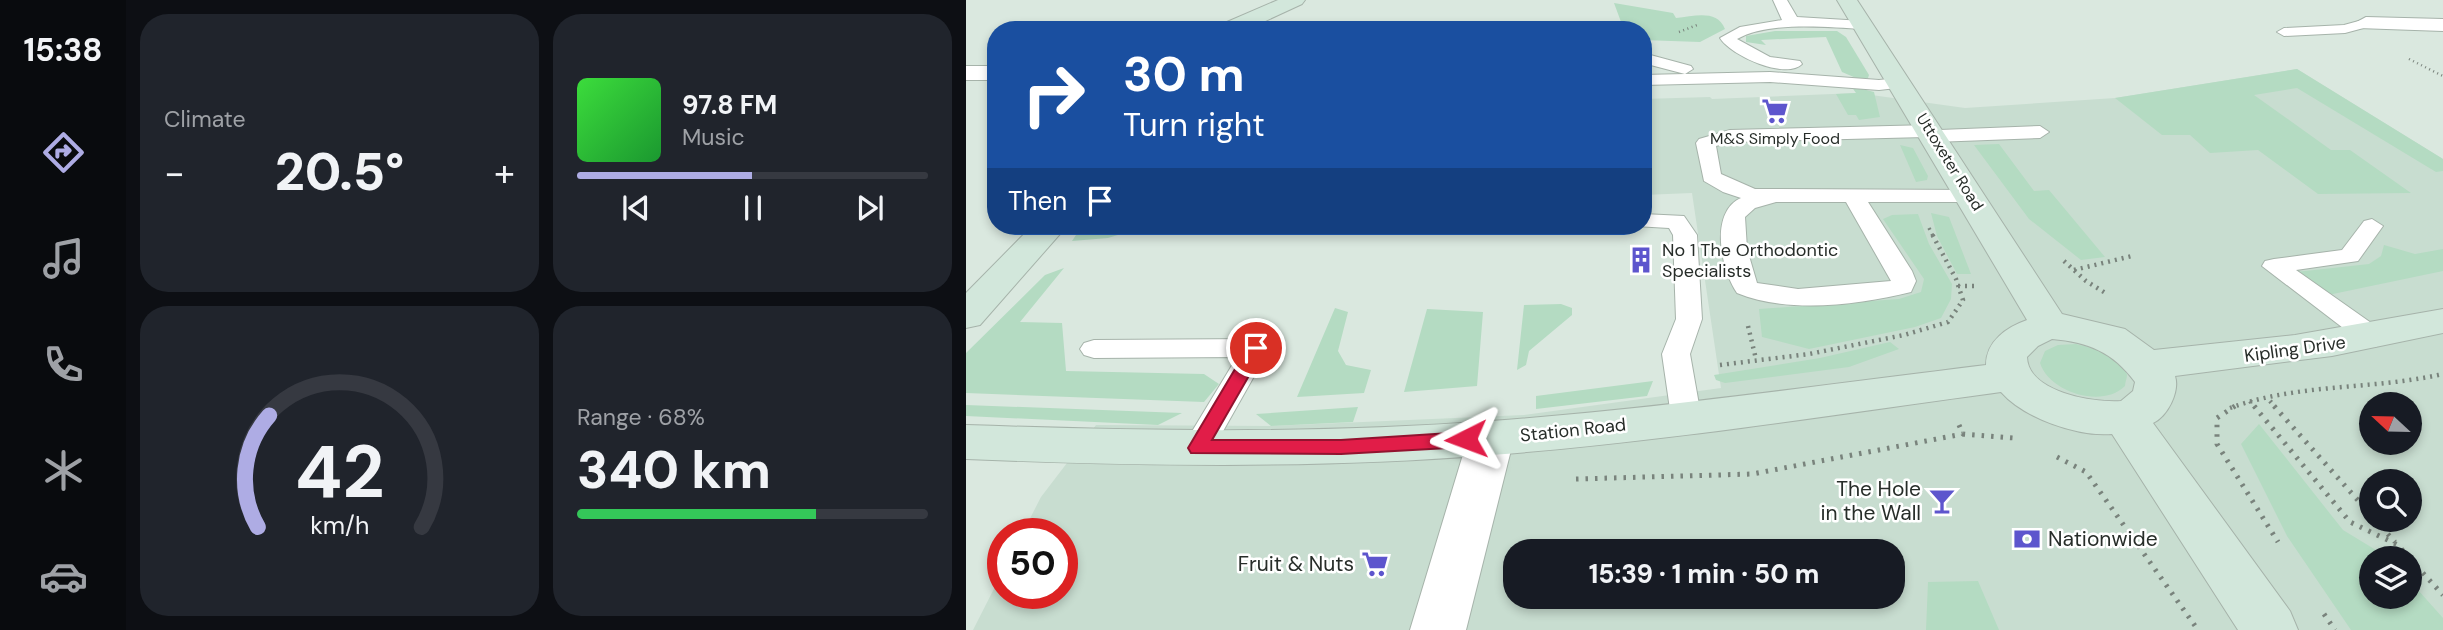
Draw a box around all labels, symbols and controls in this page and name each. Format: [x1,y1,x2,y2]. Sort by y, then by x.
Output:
text: 15:38 [23,29,103,71]
text: 30 m [1123,42,1245,106]
icon: right [1008,49,1099,140]
text: 97.8 FM [682,88,777,122]
supermarket icon: M&S Simply Food [1760,96,1790,126]
text: Climate [164,104,246,134]
text: Turn right [1123,104,1265,146]
street label: Uttoxeter Road [1912,109,1988,215]
text: Music [682,122,745,152]
icon: directions [39,128,88,177]
place label: M&S Simply Food [1710,128,1840,149]
text: 20.5° [275,138,404,206]
text: − [164,148,185,198]
text: + [494,148,515,198]
icon: arrive [1081,182,1119,220]
text: Then [1008,184,1067,218]
icon: previous [617,189,655,227]
icon: pause [734,189,772,227]
icon: next [851,189,889,227]
icon: music [39,234,88,283]
place label: No 1 The Orthodontic Specialists [1662,238,1838,283]
building icon: No 1 The Orthodontic Specialists [1626,245,1656,275]
pin [1226,318,1286,378]
icon: arrive [1237,329,1275,367]
street label: Kipling Drive [2243,330,2347,368]
icon: phone [39,340,88,389]
north arrow [2359,392,2422,455]
map controls [2359,392,2422,609]
text: Range · 68% [577,402,705,432]
position arrow [1429,402,1503,476]
street label: Station Road [1519,413,1627,447]
text: 42 [295,425,384,520]
text: 340 km [577,436,771,504]
icon: climate [39,446,88,495]
button: search [2359,469,2422,532]
place label: The Hole in the Wall [1820,475,1921,527]
bar icon: The Hole in the Wall [1927,486,1957,516]
text: km/h [310,509,369,542]
speed limit sign: 50 [987,518,1078,609]
bank icon: Nationwide [2012,524,2042,554]
place label: Nationwide [2048,525,2158,553]
button: layers [2359,546,2422,609]
supermarket icon: Fruit & Nuts [1360,549,1390,579]
place label: Fruit & Nuts [1238,550,1354,578]
icon: car [39,552,88,601]
text: 15:39 · 1 min · 50 m [1589,557,1819,591]

